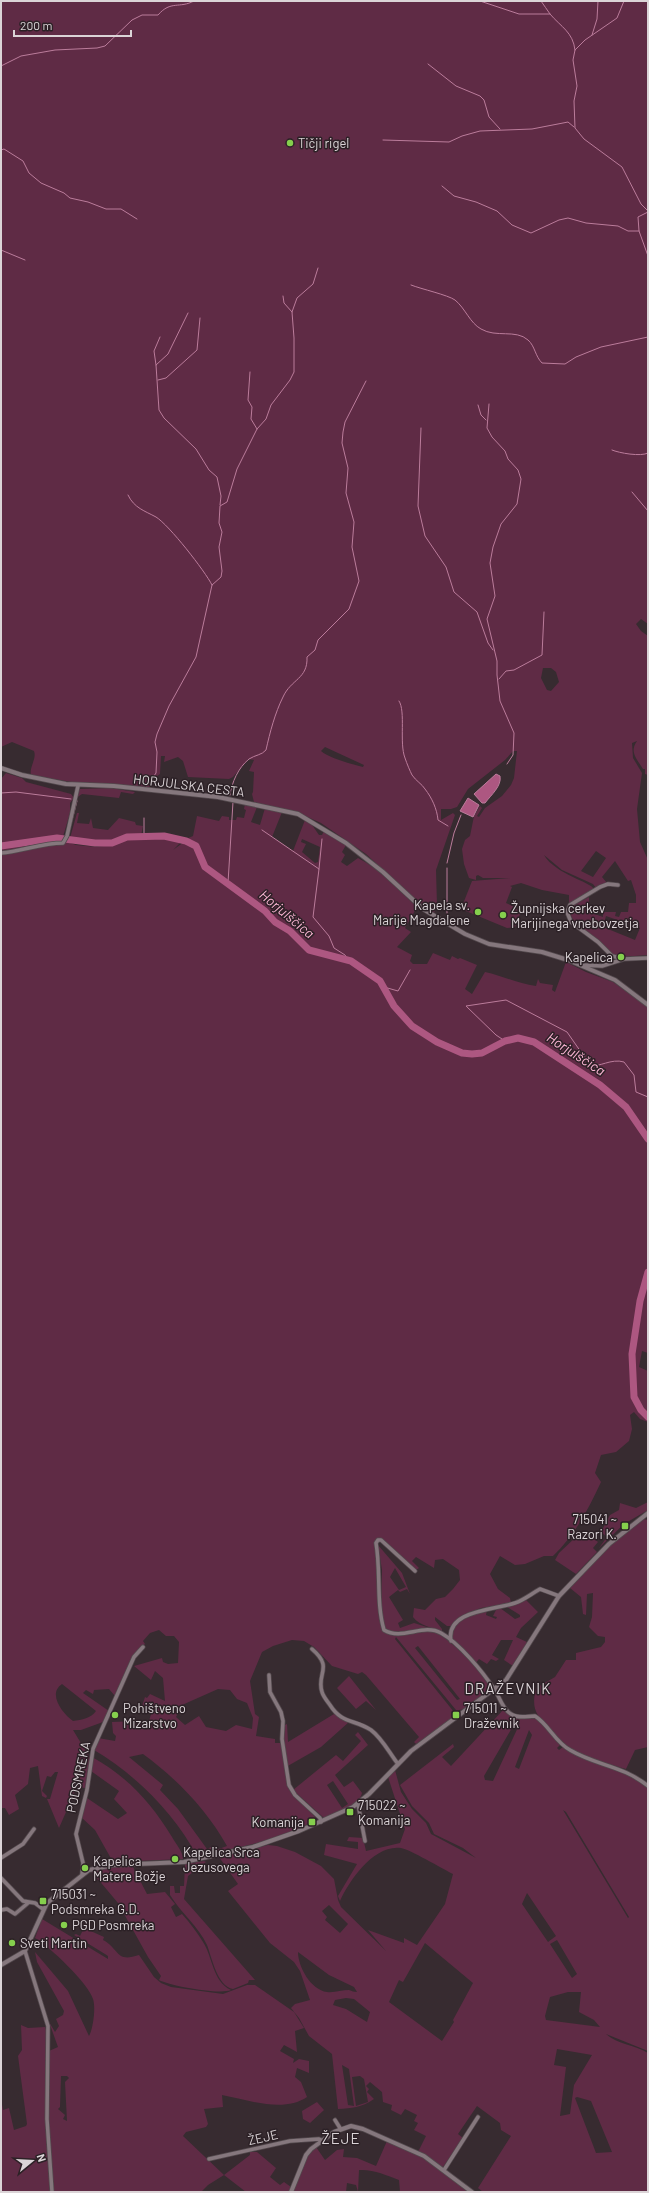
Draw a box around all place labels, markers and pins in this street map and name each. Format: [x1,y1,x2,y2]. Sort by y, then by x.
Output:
place label: Tičji rigel [298,135,349,151]
marker: Tičji rigel [285,138,295,148]
place label: Kapela sv. Marije Magdalene [373,897,470,928]
place label: Župnijska cerkev Marijinega vnebovzetja [511,900,639,931]
marker: Kapela sv. Marije Magdalene [473,907,483,917]
marker: Župnijska cerkev Marijinega vnebovzetja [498,910,508,920]
place label: Kapelica [565,949,613,965]
marker: Kapelica [616,952,626,962]
place label: 715041 ~ Razori K. [567,1511,617,1542]
marker: 715041 ~ Razori K. [620,1521,630,1531]
place label: Pohištveno Mizarstvo [123,1700,186,1731]
place label: 715011 ~ Draževnik [464,1700,519,1731]
marker: Pohištveno Mizarstvo [110,1710,120,1720]
marker: 715011 ~ Draževnik [451,1710,461,1720]
place label: 715022 ~ Komanija [358,1797,410,1828]
marker: 715022 ~ Komanija [345,1807,355,1817]
place label: Komanija [252,1814,304,1830]
marker: Komanija [307,1817,317,1827]
place label: Kapelica Srca Jezusovega [183,1844,260,1875]
place label: Kapelica Matere Božje [93,1853,166,1884]
marker: Kapelica Srca Jezusovega [170,1854,180,1864]
marker: Kapelica Matere Božje [80,1863,90,1873]
place label: 715031 ~ Podsmreka G.D. [51,1886,140,1917]
marker: 715031 ~ Podsmreka G.D. [38,1896,48,1906]
place label: PGD Posmreka [72,1917,155,1933]
marker: PGD Posmreka [59,1920,69,1930]
place label: Sveti Martin [20,1935,87,1951]
marker: Sveti Martin [7,1938,17,1948]

